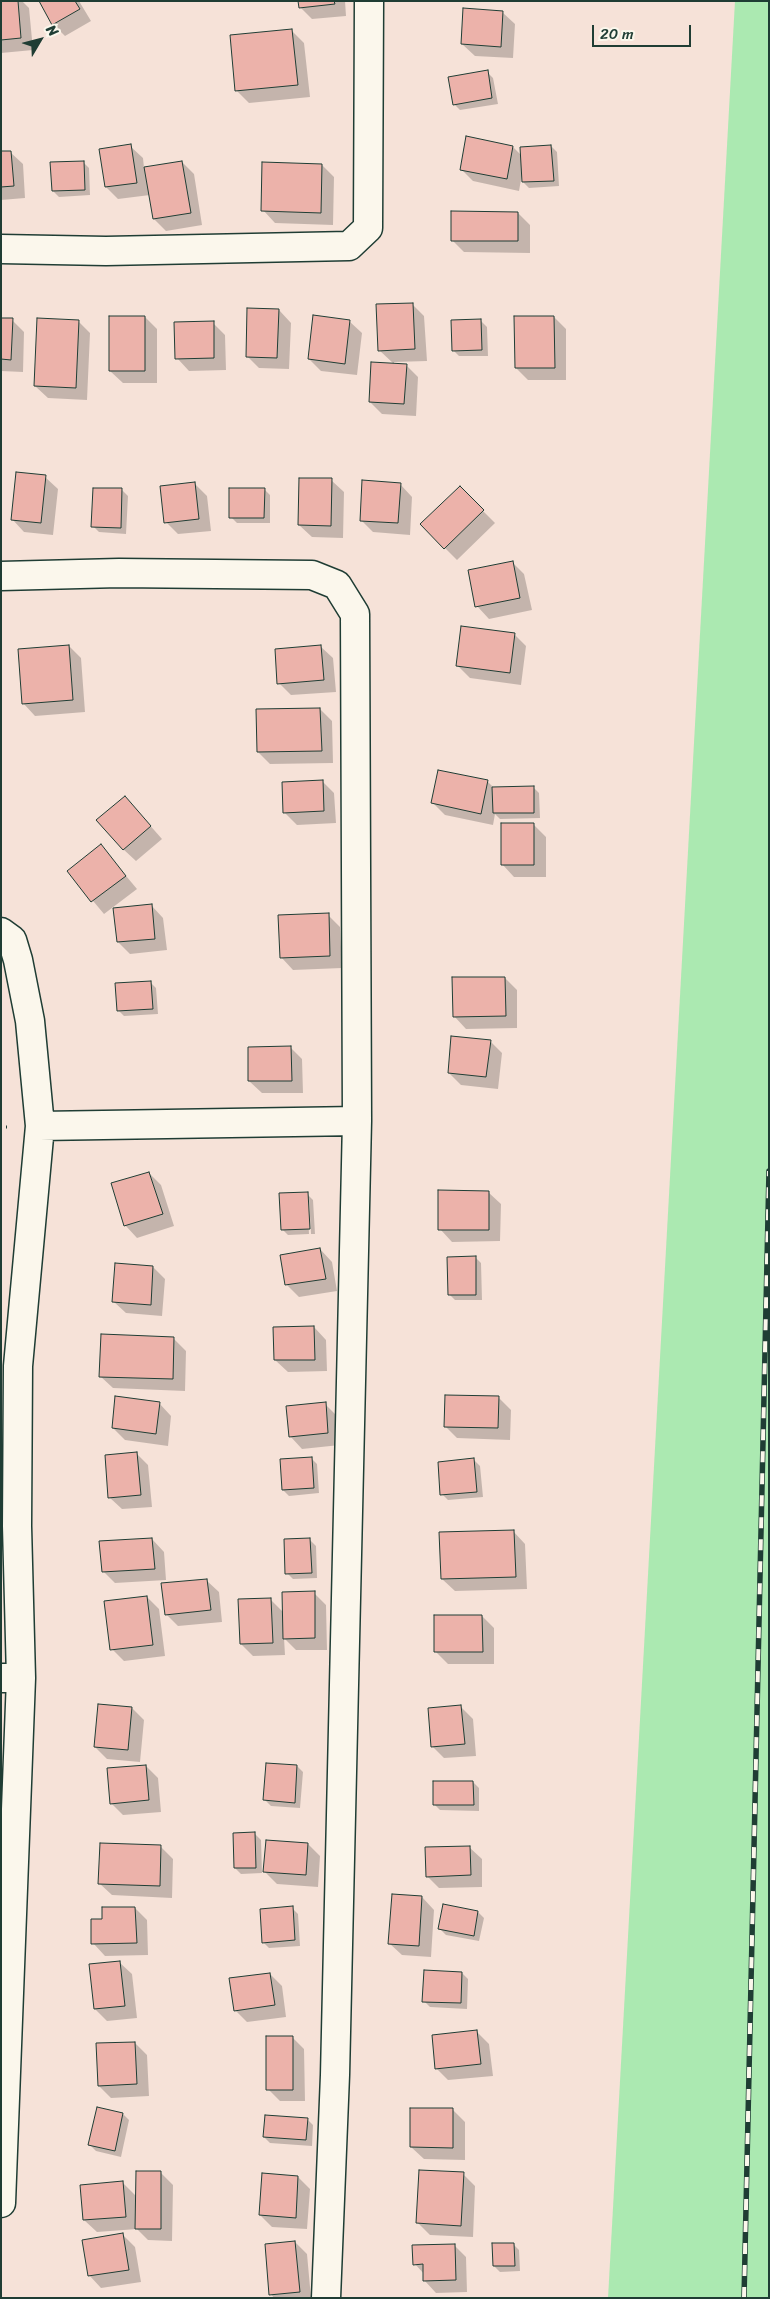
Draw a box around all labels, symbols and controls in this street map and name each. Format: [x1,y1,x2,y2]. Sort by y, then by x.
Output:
north arrow [15,15,65,65]
scale bar [595,15,694,47]
text: N [39,19,65,42]
text: 20 m [600,21,634,47]

